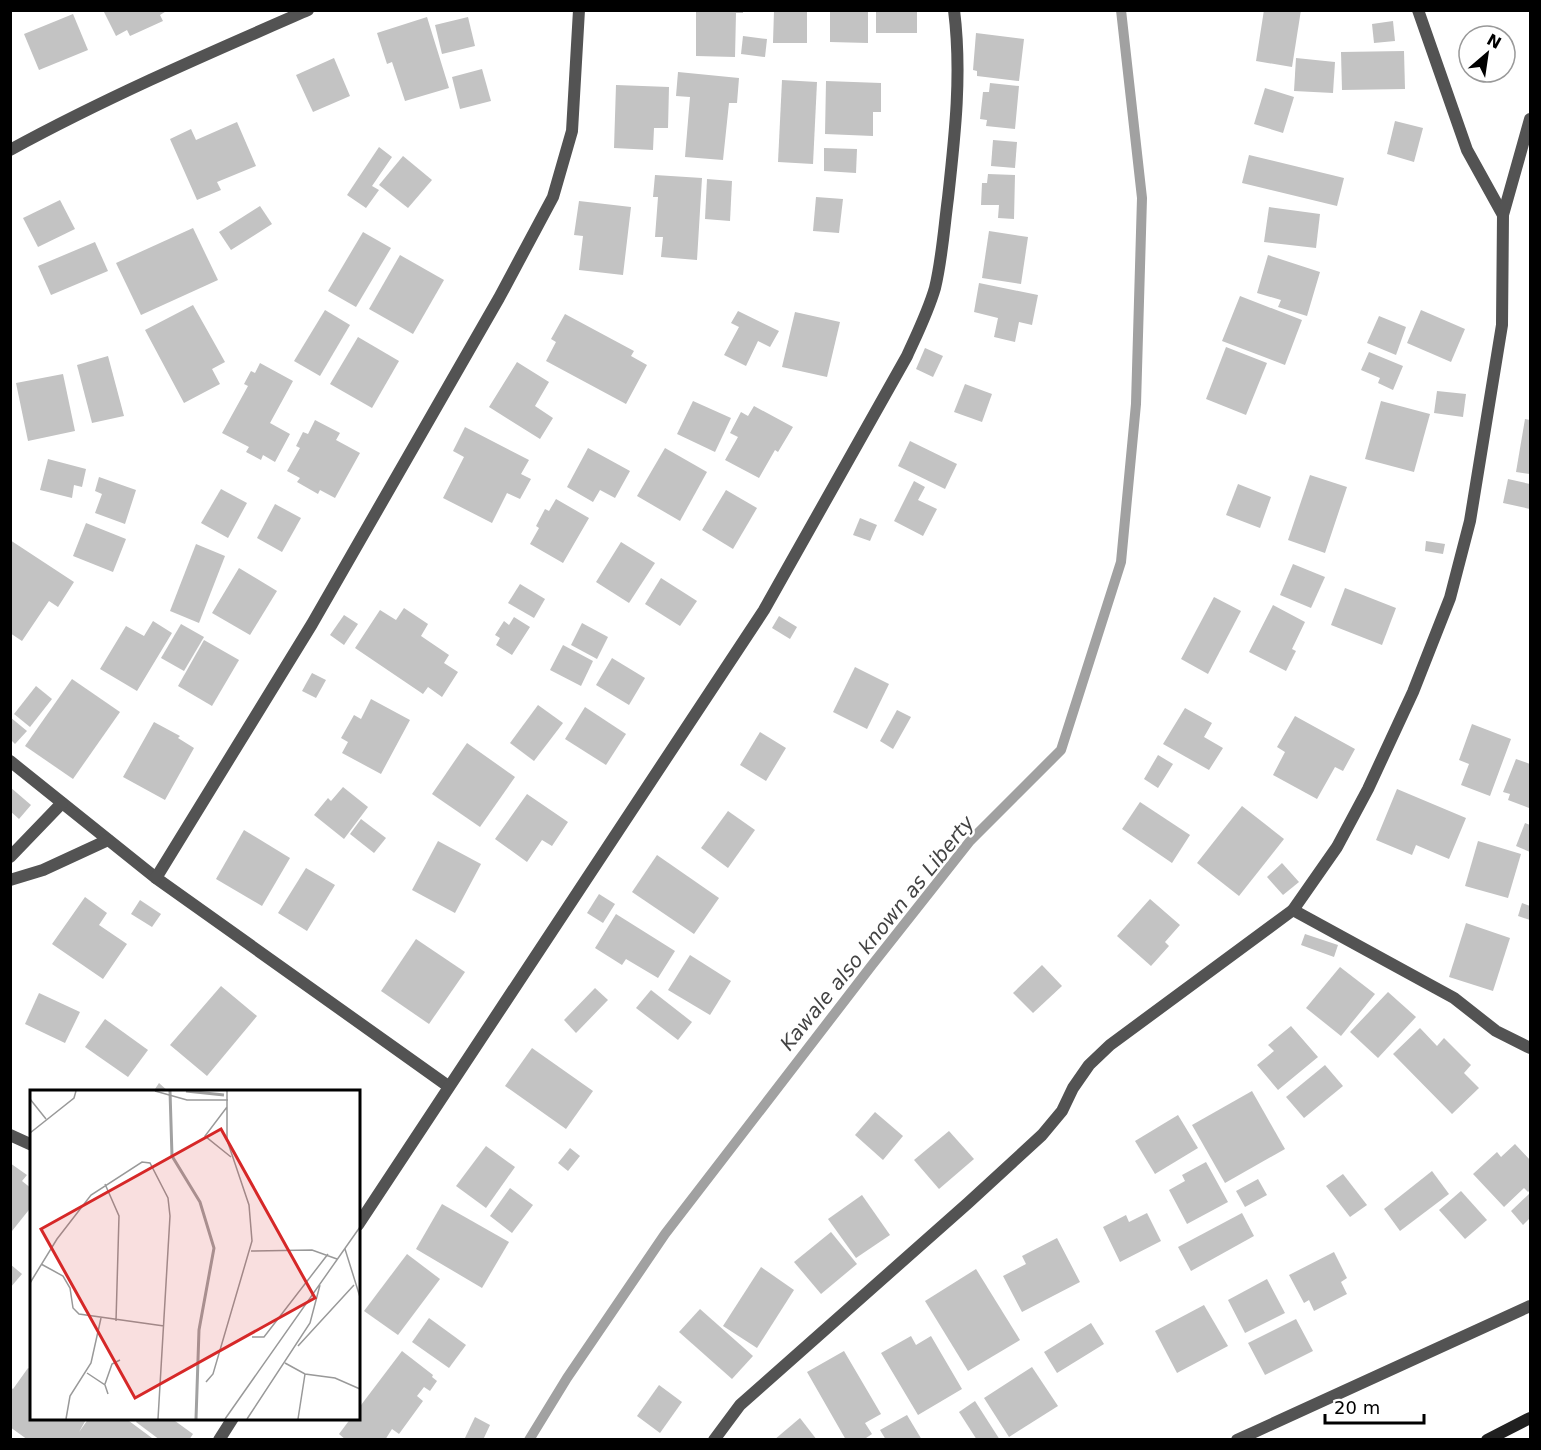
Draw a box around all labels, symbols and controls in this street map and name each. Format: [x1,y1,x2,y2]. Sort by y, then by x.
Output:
north arrow [1457,24,1517,84]
text: N [1484,30,1504,53]
water label: Kawale also known as Liberty [775,810,980,1055]
inset map [30,1090,360,1420]
scale bar [1325,1387,1424,1425]
text: 20 m [1334,1397,1380,1418]

